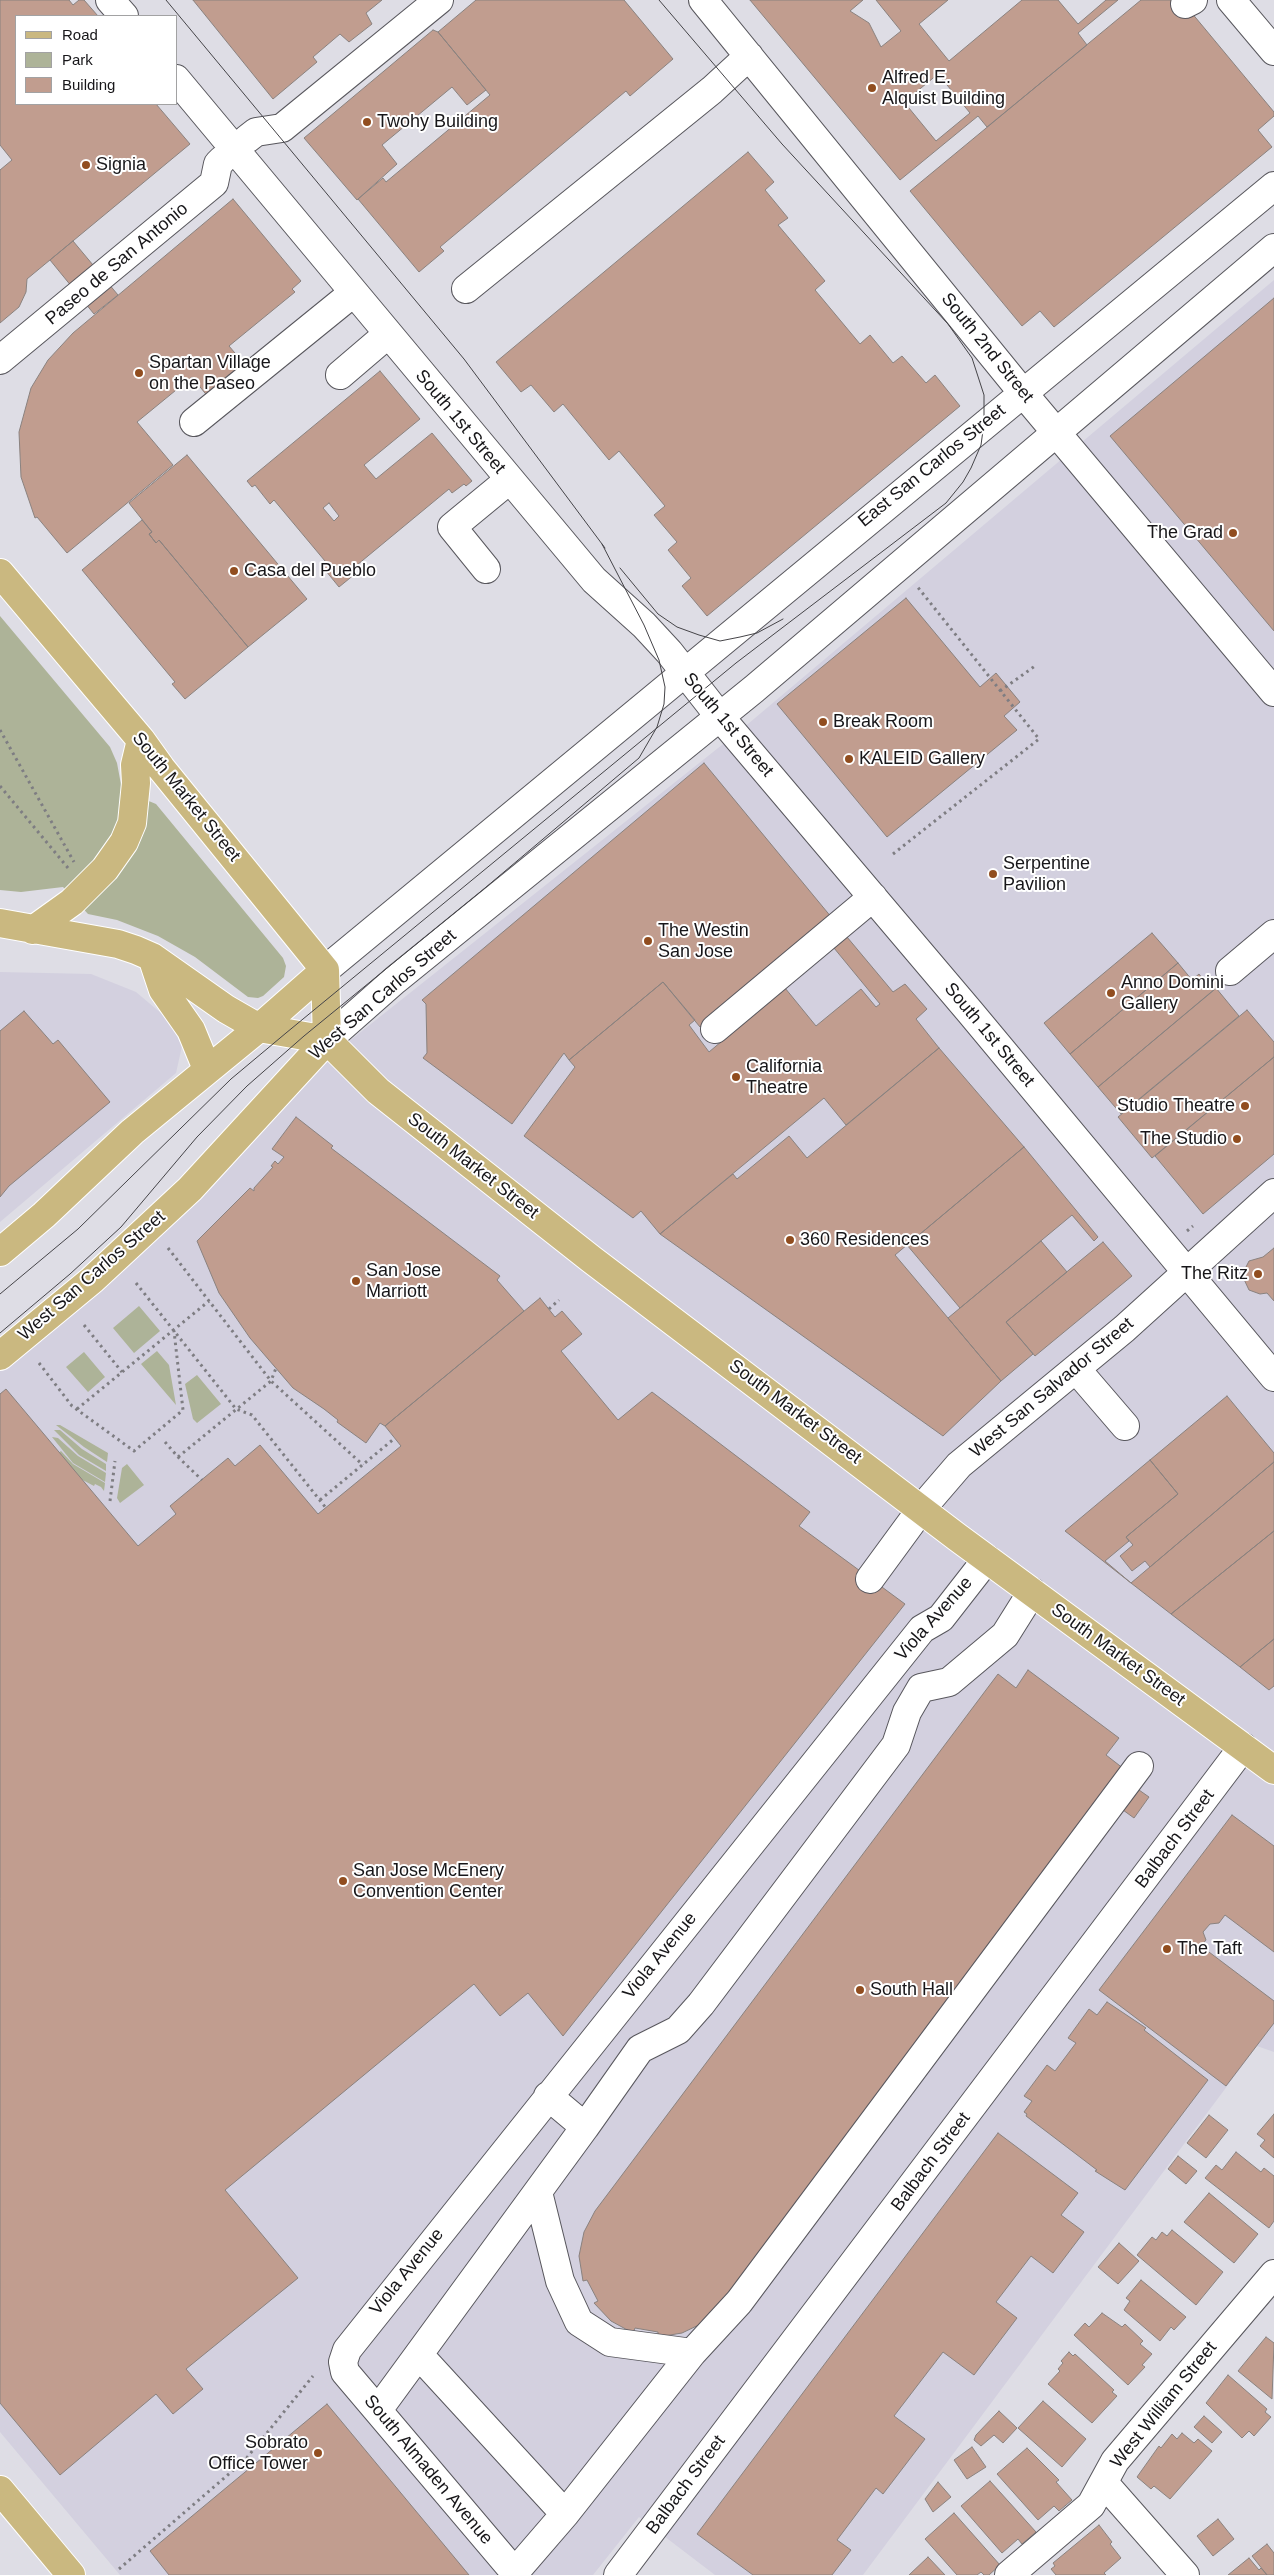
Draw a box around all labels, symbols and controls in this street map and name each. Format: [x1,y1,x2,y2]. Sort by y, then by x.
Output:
legend [15,15,178,105]
text: Road [62,26,98,43]
text: Park [62,51,93,68]
place label: Alfred E. Alquist Building [882,67,1005,110]
text: Building [62,76,115,93]
marker: Alfred E. Alquist Building [866,82,878,94]
place label: Twohy Building [377,111,498,133]
marker: Twohy Building [361,116,373,128]
place label: Signia [96,154,146,176]
marker: Signia [80,159,92,171]
street label: Paseo de San Antonio [41,198,193,330]
street label: South 2nd Street [936,289,1038,407]
place label: Spartan Village on the Paseo [149,352,271,394]
street label: South 1st Street [410,366,510,478]
marker: Spartan Village on the Paseo [133,367,145,379]
street label: East San Carlos Street [854,400,1010,532]
place label: The Grad [1147,522,1223,544]
marker: The Grad [1227,527,1239,539]
place label: Casa del Pueblo [244,560,376,582]
marker: Casa del Pueblo [228,565,240,577]
street label: South 1st Street [678,669,778,781]
place label: Break Room [833,711,933,733]
marker: Break Room [817,716,829,728]
street label: South Market Street [127,728,245,866]
place label: KALEID Gallery [859,748,985,770]
marker: KALEID Gallery [843,753,855,765]
place label: Serpentine Pavilion [1003,853,1090,896]
marker: Serpentine Pavilion [987,868,999,880]
place label: The Westin San Jose [658,920,749,962]
street label: West San Carlos Street [305,925,461,1065]
marker: The Westin San Jose [642,935,654,947]
place label: Anno Domini Gallery [1121,972,1224,1014]
street label: South 1st Street [939,979,1039,1091]
marker: Anno Domini Gallery [1105,987,1117,999]
place label: California Theatre [746,1056,822,1098]
marker: California Theatre [730,1071,742,1083]
place label: Studio Theatre [1117,1095,1235,1117]
marker: Studio Theatre [1239,1100,1251,1112]
street label: South Market Street [403,1108,543,1224]
place label: The Studio [1140,1128,1227,1150]
marker: The Studio [1231,1133,1243,1145]
street label: West San Carlos Street [14,1206,170,1346]
place label: 360 Residences [800,1229,929,1251]
marker: 360 Residences [784,1234,796,1246]
place label: San Jose Marriott [366,1260,441,1302]
place label: The Ritz [1181,1263,1248,1285]
marker: The Ritz [1252,1268,1264,1280]
marker: San Jose Marriott [350,1275,362,1287]
street label: West San Salvador Street [966,1313,1138,1463]
street label: South Market Street [725,1355,865,1469]
street label: Viola Avenue [891,1573,977,1665]
street label: South Market Street [1047,1599,1189,1711]
street label: Balbach Street [1131,1785,1219,1893]
place label: San Jose McEnery Convention Center [353,1860,504,1902]
marker: San Jose McEnery Convention Center [337,1875,349,1887]
street label: Viola Avenue [618,1908,702,2004]
place label: The Taft [1177,1938,1242,1960]
marker: The Taft [1161,1943,1173,1955]
place label: South Hall [870,1979,953,2001]
marker: South Hall [854,1984,866,1996]
street label: Balbach Street [887,2108,975,2216]
street label: Viola Avenue [365,2224,449,2320]
street label: West William Street [1106,2337,1222,2473]
street label: South Almaden Avenue [359,2391,497,2549]
street label: Balbach Street [642,2431,730,2539]
place label: Sobrato Office Tower [208,2432,308,2474]
marker: Sobrato Office Tower [312,2447,324,2459]

